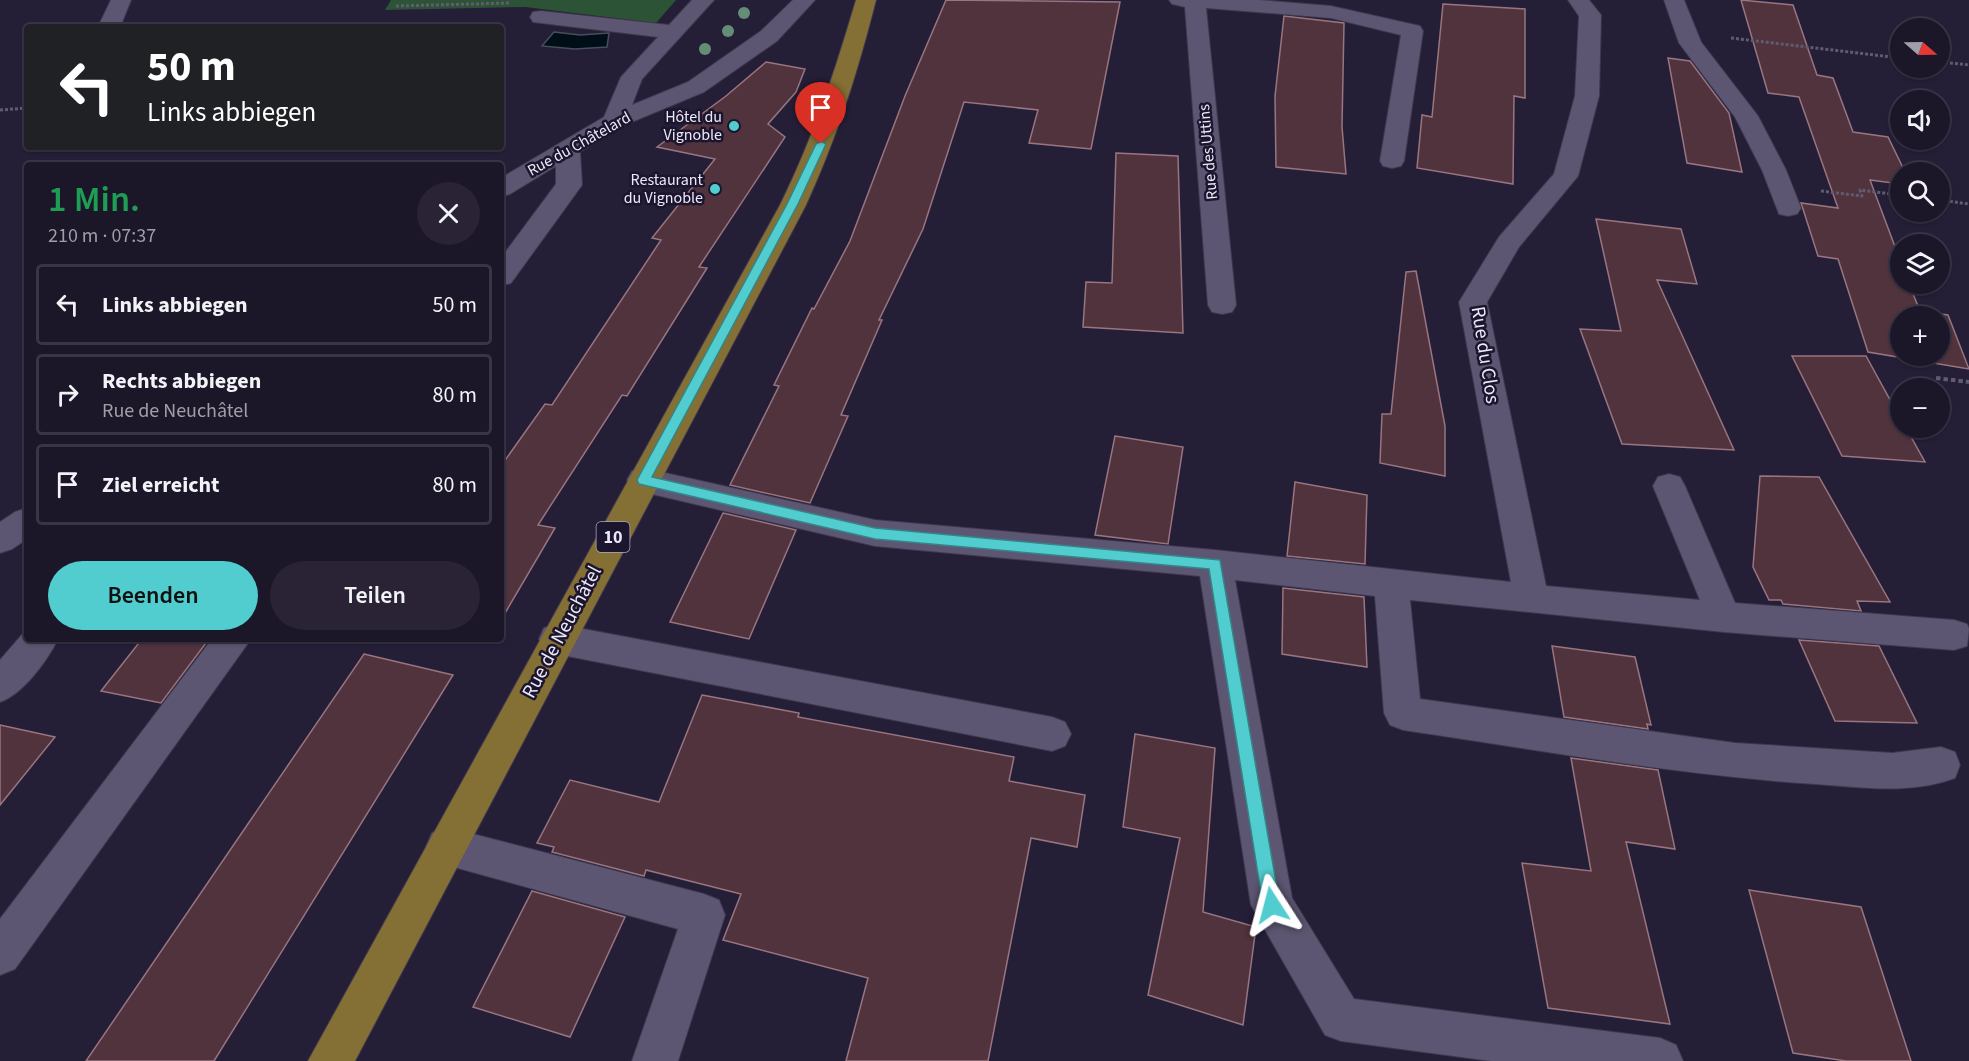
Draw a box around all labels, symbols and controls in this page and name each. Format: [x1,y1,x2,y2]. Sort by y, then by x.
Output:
north arrow [1890,18,1950,78]
map controls [1890,18,1950,438]
text: 50 m [147,37,236,97]
icon: left [48,48,126,126]
pin [795,82,846,144]
button: sound [1890,90,1950,150]
icon: arrive [804,91,837,124]
text: Links abbiegen [147,93,316,132]
street label: Rue des Uttins [1193,103,1223,201]
place label: Hôtel du Vignoble [663,106,722,146]
street label: Rue du Châtelard [523,107,635,181]
marker: Hôtel du Vignoble [727,119,741,133]
button: search [1890,162,1950,222]
place label: Restaurant du Vignoble [624,169,704,209]
text: 1 Min. [48,174,140,225]
button: close [417,182,480,245]
marker: Restaurant du Vignoble [708,182,722,196]
text: 210 m · 07:37 [48,222,156,250]
button: layers [1890,234,1950,294]
icon: left [51,288,84,321]
text: Links abbiegen [102,289,248,321]
text: 50 m [432,289,477,321]
street label: Rue du Clos [1464,304,1506,406]
button: + [1890,306,1950,366]
text: Rechts abbiegen [102,365,261,397]
icon: right [51,378,84,411]
button: − [1890,378,1950,438]
text: 80 m [432,379,477,411]
text: Rue de Neuchâtel [102,397,248,425]
icon: arrive [51,468,84,501]
text: Ziel erreicht [102,469,220,501]
text: 80 m [432,469,477,501]
road number: 10 [596,522,630,552]
button: Beenden [48,561,258,630]
button: Teilen [270,561,480,630]
street label: Rue de Neuchâtel [515,561,609,703]
position arrow [1240,873,1304,937]

